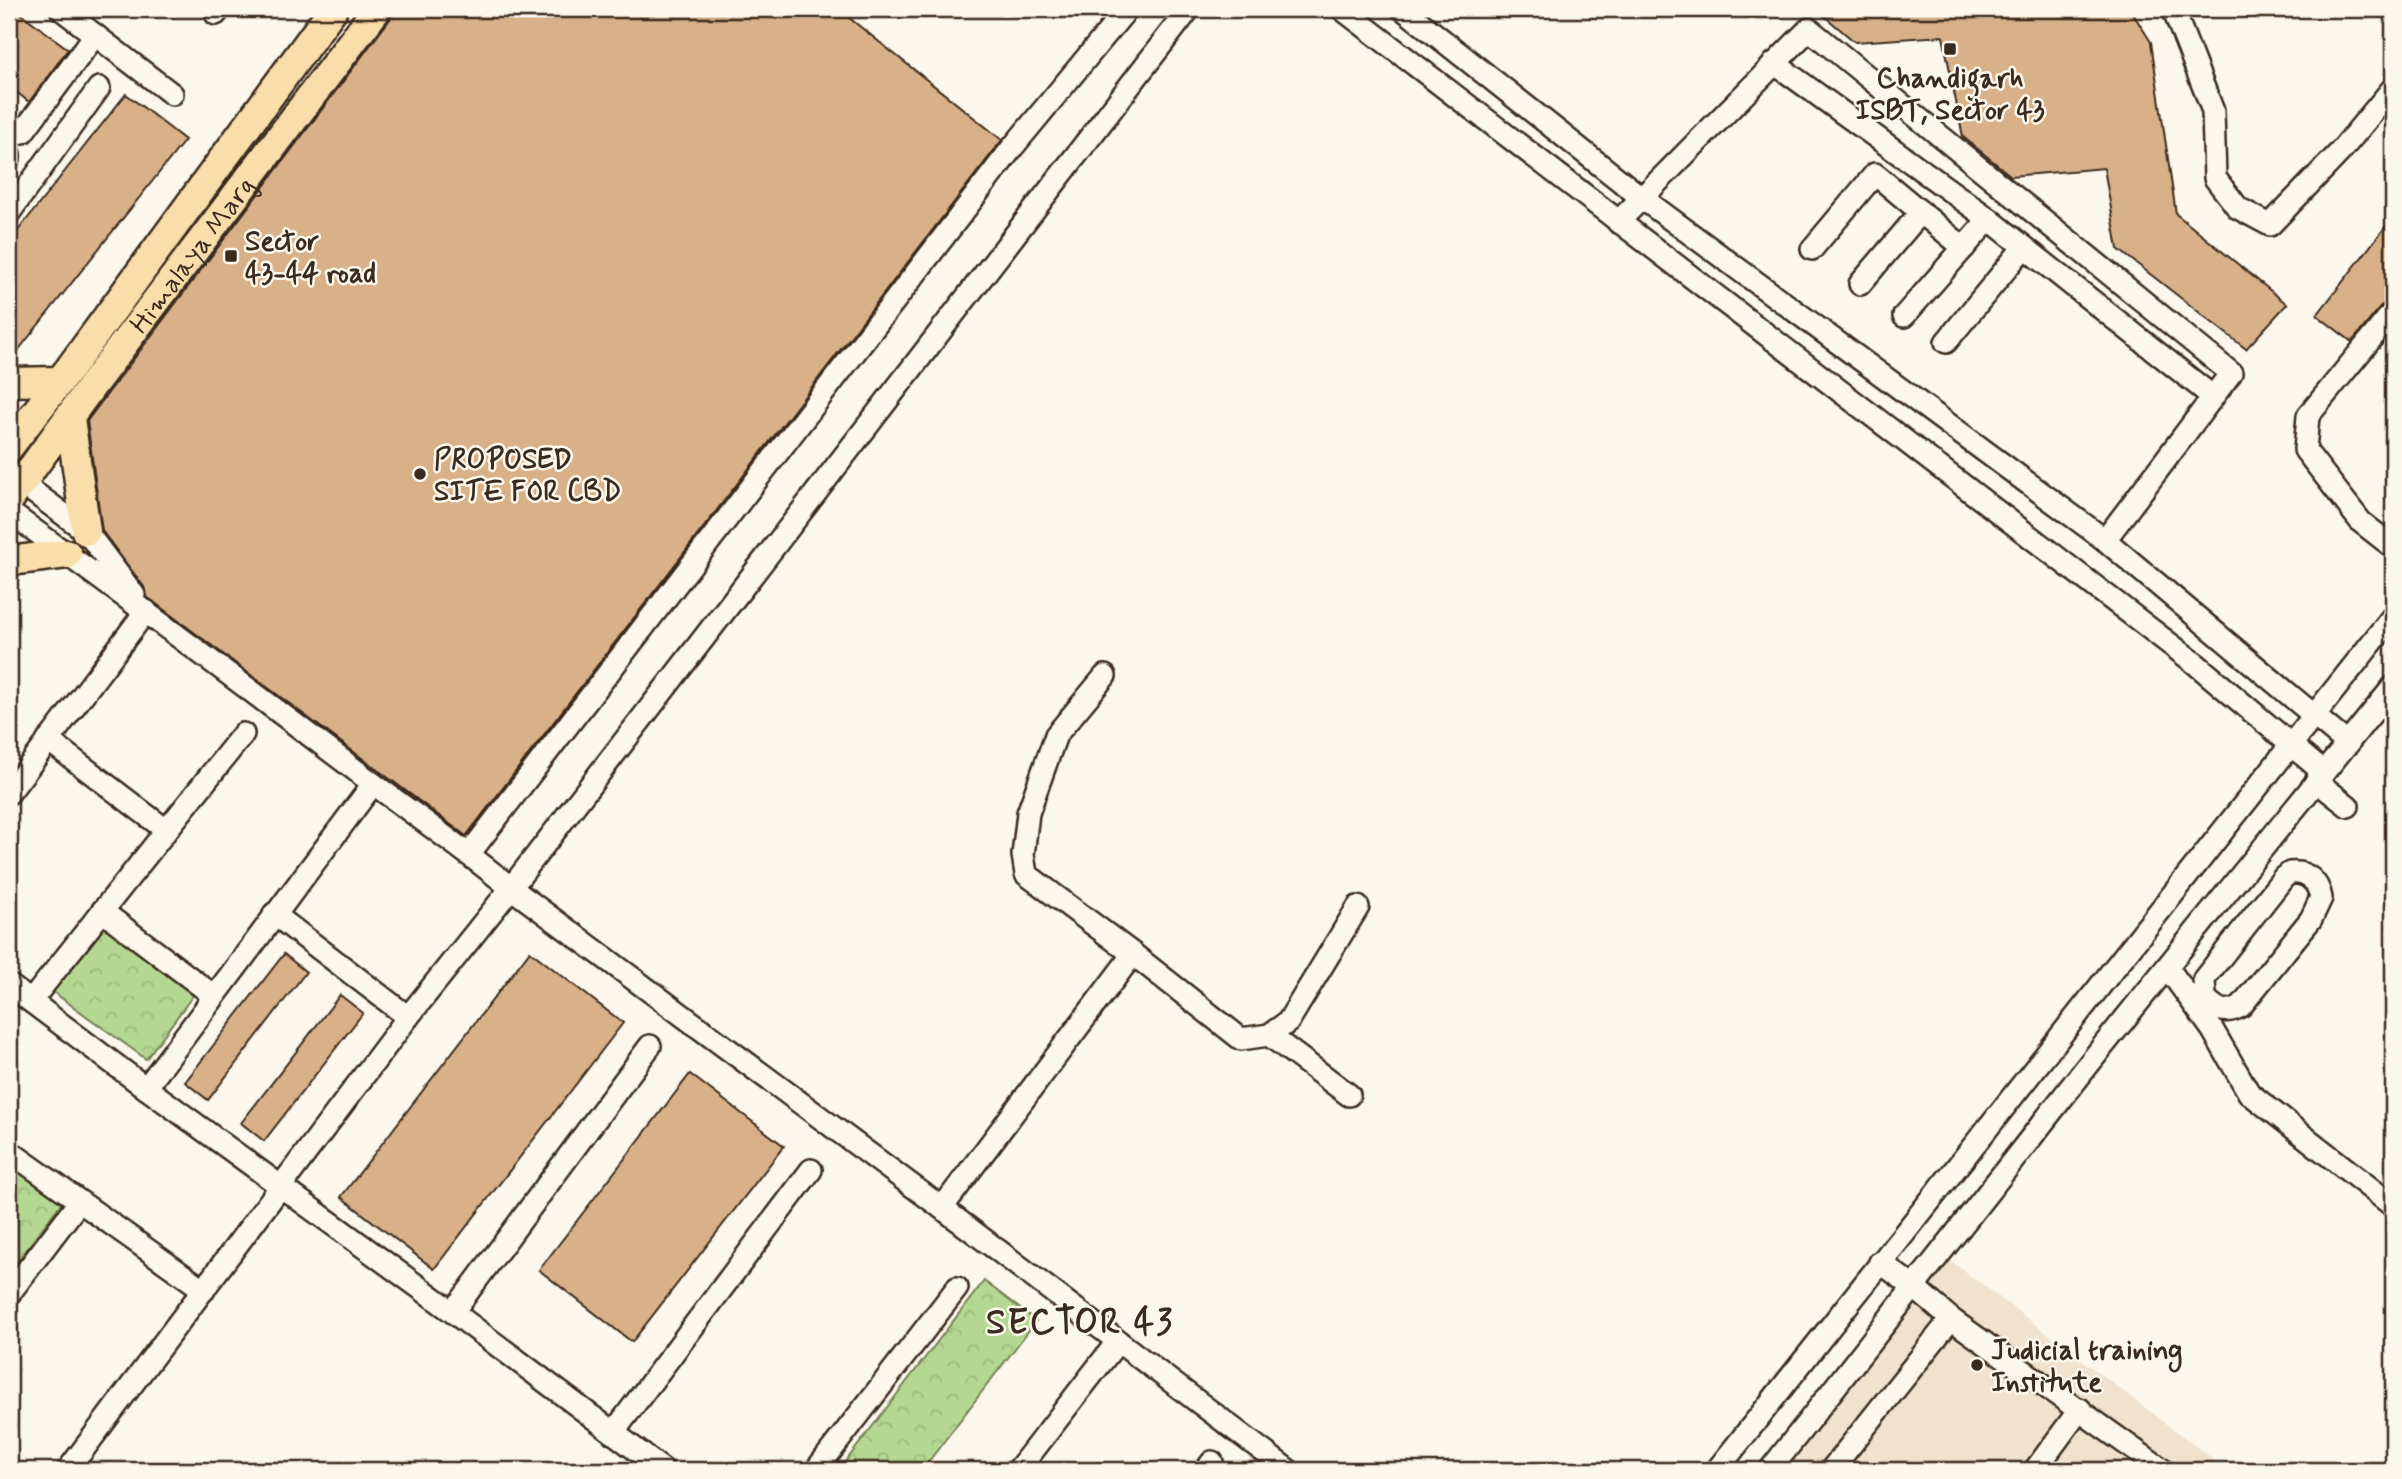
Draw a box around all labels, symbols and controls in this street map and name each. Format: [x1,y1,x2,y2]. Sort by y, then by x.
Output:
marker: Chandigarh ISBT, Sector 43 [1942,41,1958,57]
place label: Chandigarh ISBT, Sector 43 [1855,61,2045,130]
street label: Himalaya Marg [122,170,265,342]
place label: Sector 43-44 road [245,224,376,293]
marker: Sector 43-44 road [223,248,239,264]
place label: PROPOSED SITE FOR CBD [434,442,621,511]
marker: PROPOSED SITE FOR CBD [412,466,428,482]
district label: SECTOR 43 [986,1300,1174,1346]
place label: Judicial training Institute [1991,1333,2182,1402]
marker: Judicial training Institute [1969,1357,1985,1373]

